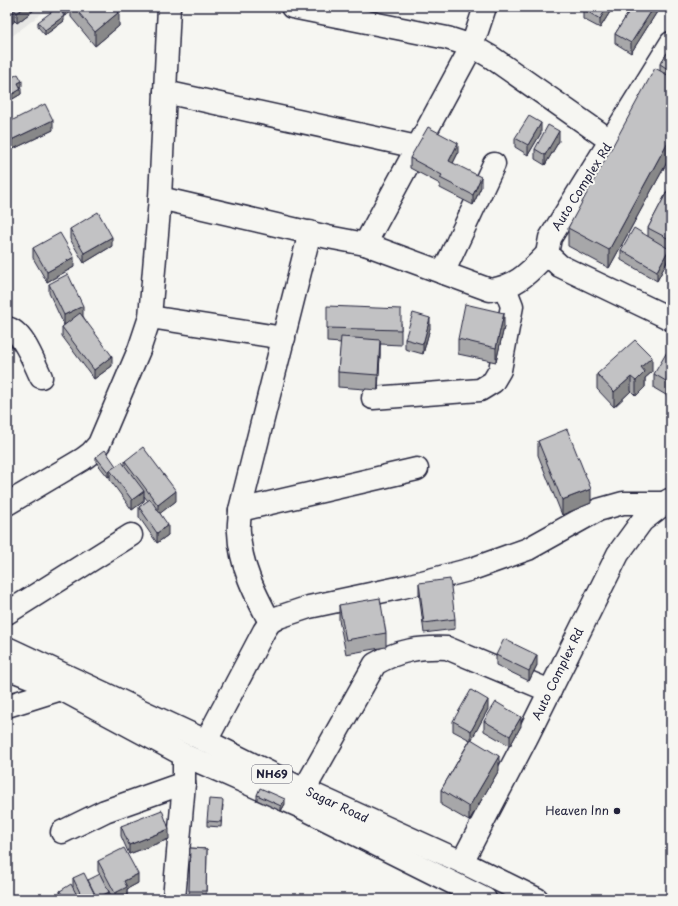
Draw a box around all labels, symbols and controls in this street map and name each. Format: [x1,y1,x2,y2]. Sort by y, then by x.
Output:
street label: Auto Complex Rd [547,138,616,234]
street label: Auto Complex Rd [527,624,588,723]
road number: NH69 [252,765,292,783]
street label: Sagar Road [303,782,372,826]
place label: Heaven Inn [545,801,609,819]
marker: Heaven Inn [612,806,622,816]

